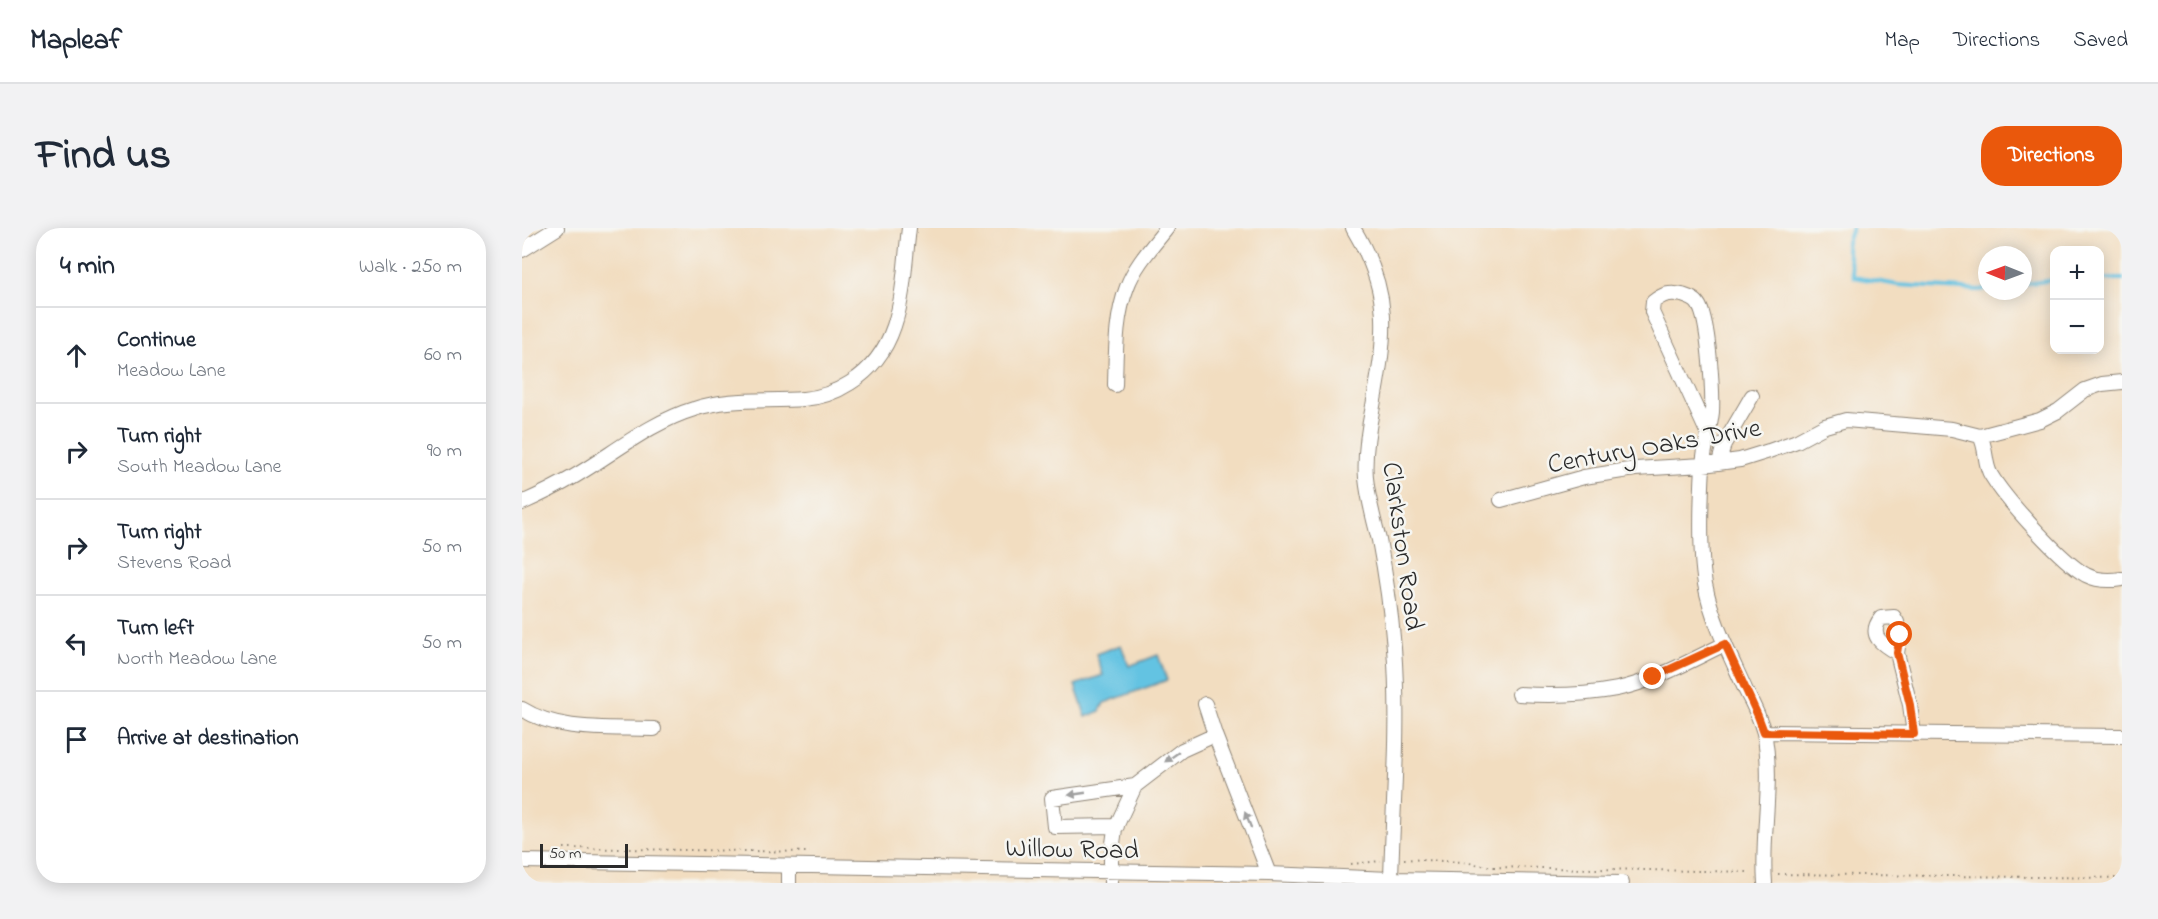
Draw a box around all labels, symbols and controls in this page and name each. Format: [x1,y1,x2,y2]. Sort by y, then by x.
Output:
text: Mapleaf [30,21,122,62]
text: Map [1884,26,1920,56]
text: Directions [1953,26,2040,56]
text: Saved [2073,26,2128,56]
text: Find us [36,126,171,187]
button: Directions [1981,126,2122,186]
north arrow [1978,246,2032,300]
map controls [2050,246,2104,354]
button: + [2050,246,2104,300]
text: 4 min [60,248,115,286]
text: Walk · 250 m [359,253,462,282]
button: − [2050,300,2104,354]
text: Continue [117,325,196,357]
icon: ahead [60,339,93,372]
text: 60 m [424,341,462,370]
text: Meadow Lane [117,357,226,386]
street label: Century Oaks Drive [1545,409,1765,485]
text: Turn right [117,421,202,453]
icon: right [60,435,93,468]
text: 90 m [427,437,462,466]
text: South Meadow Lane [117,453,282,482]
street label: Clarkston Road [1370,460,1433,633]
text: Turn right [117,517,202,549]
icon: right [60,531,93,564]
text: 50 m [421,533,462,562]
text: Stevens Road [117,549,231,578]
text: Turn left [117,613,194,645]
route start [1886,621,1912,647]
icon: left [60,627,93,660]
text: 50 m [421,629,462,658]
text: North Meadow Lane [117,645,277,674]
route end [1639,663,1665,689]
icon: arrive [60,723,93,756]
text: Arrive at destination [117,723,299,755]
one-way arrow [1164,751,1180,762]
one-way arrow [1067,790,1086,799]
one-way arrow [1243,811,1252,829]
street label: Willow Road [1005,830,1139,871]
scale bar [540,841,628,868]
text: 50 m [549,842,581,866]

